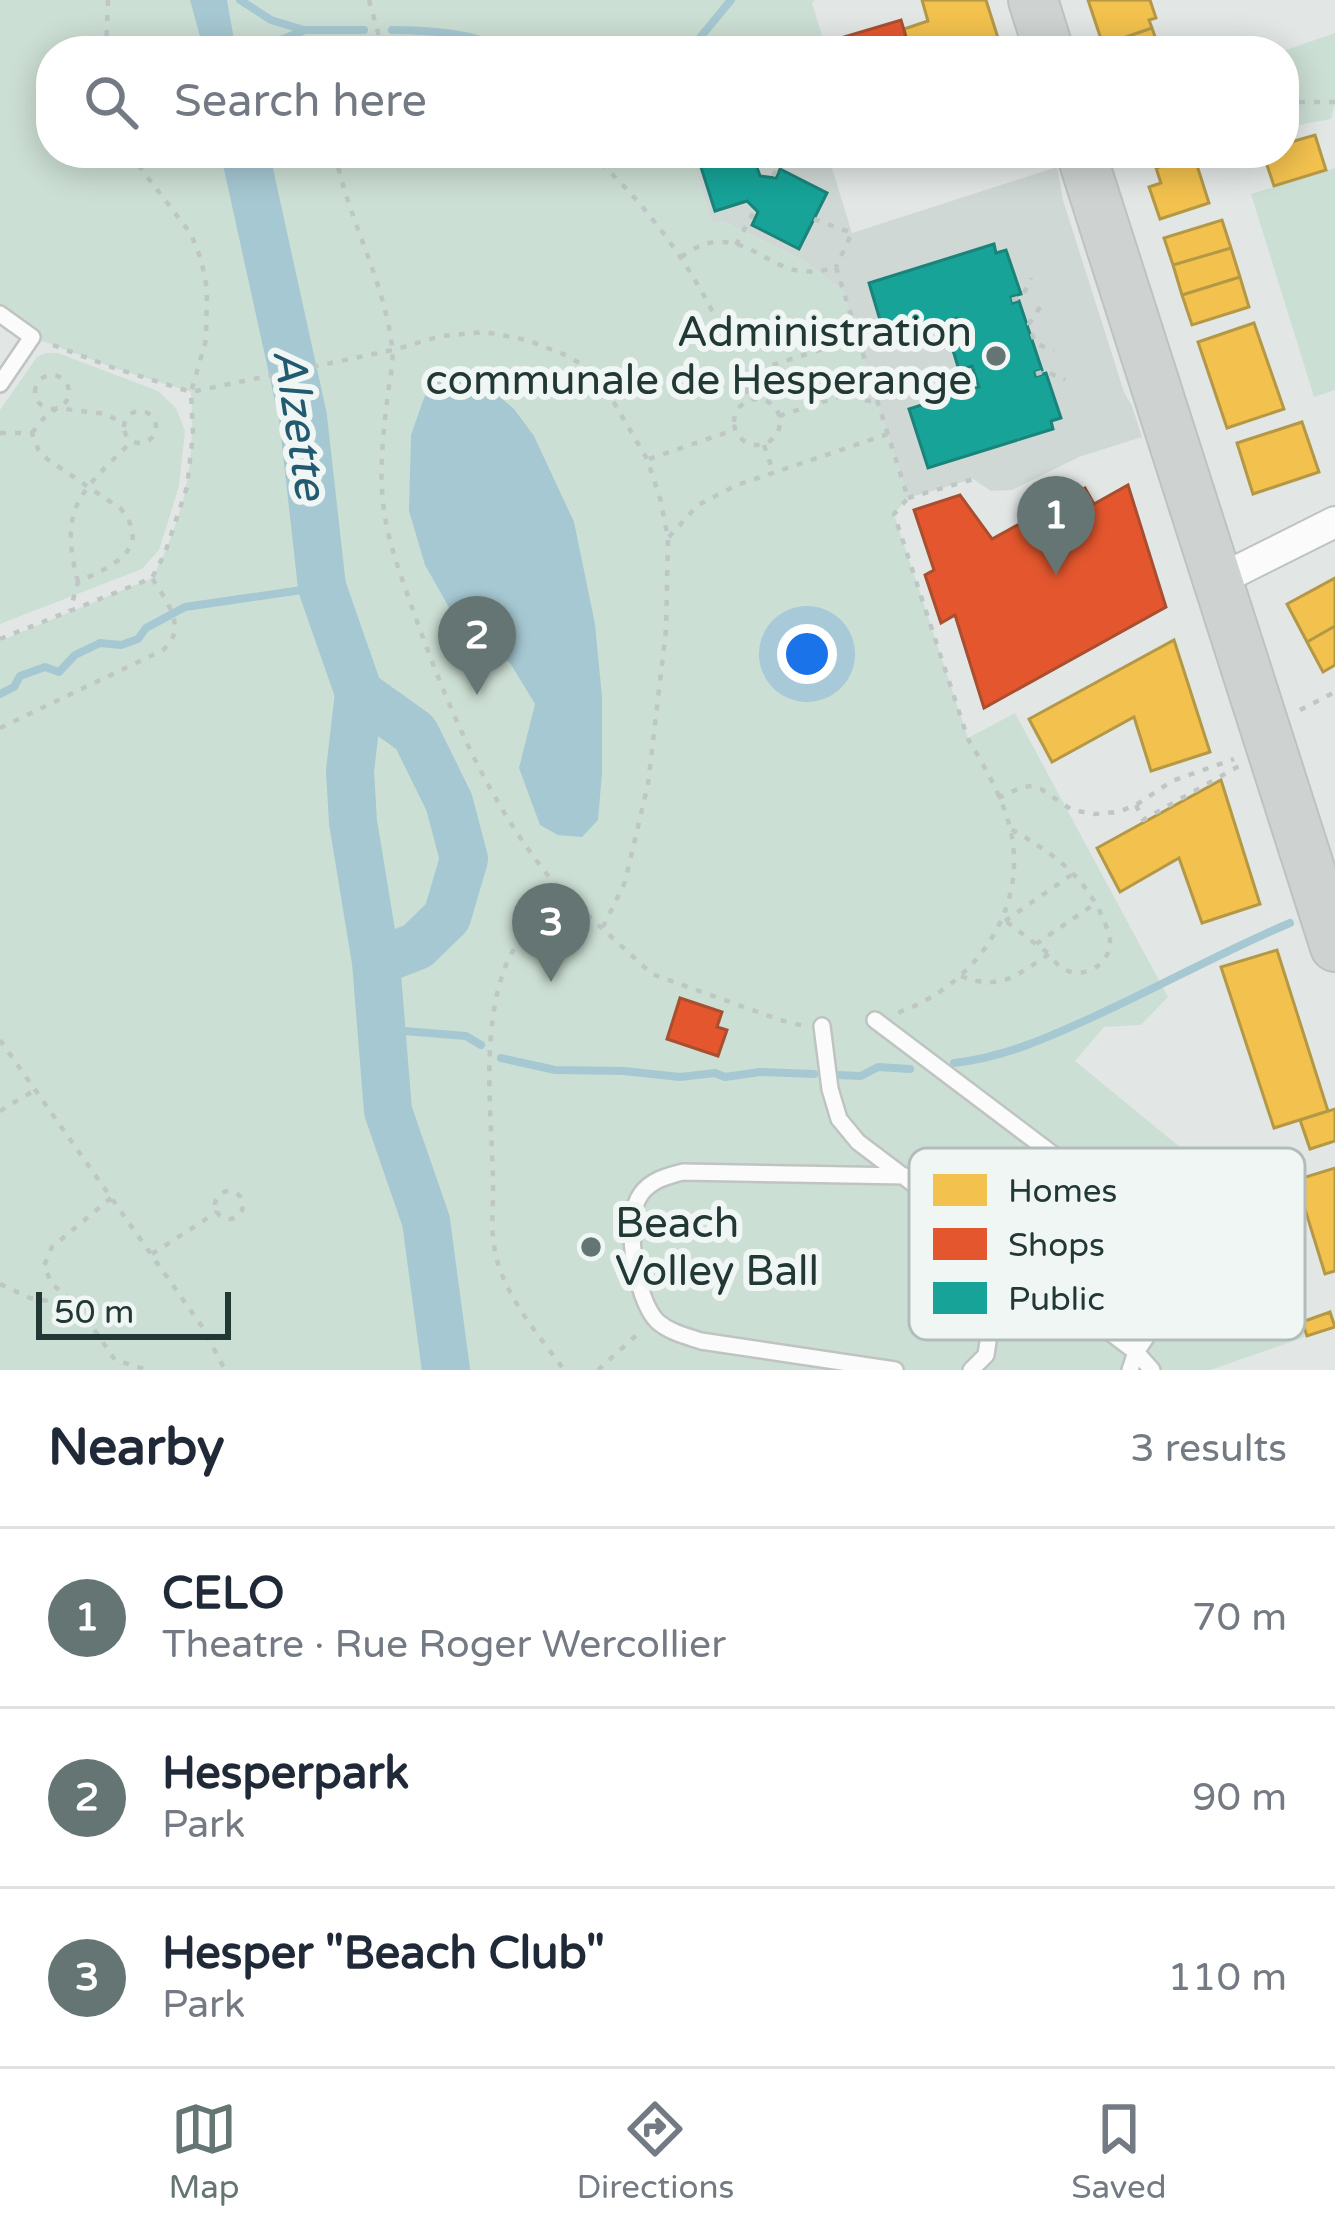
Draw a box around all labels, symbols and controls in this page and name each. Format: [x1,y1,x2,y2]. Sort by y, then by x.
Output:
search box [36,36,1299,168]
icon: search [78,69,144,135]
text: Search here [174,75,427,129]
place label: Administration communale de Hesperange [425,307,972,406]
marker: Administration communale de Hesperange [983,343,1009,369]
water label: Alzette [260,345,338,506]
pin: 1 [1017,476,1095,575]
pin: 2 [438,596,516,695]
your location [777,624,837,684]
pin: 3 [512,883,590,982]
legend [909,1148,1305,1340]
text: Homes [1008,1172,1117,1211]
place label: Beach Volley Ball [615,1198,819,1297]
text: Shops [1008,1226,1105,1265]
marker: Beach Volley Ball [578,1234,604,1260]
text: Public [1008,1280,1105,1319]
scale bar [36,1286,231,1339]
text: 50 m [54,1293,134,1332]
text: Nearby [48,1417,225,1479]
text: 3 results [1130,1425,1287,1472]
text: CELO [162,1567,284,1621]
text: 1 [75,1594,99,1641]
text: 70 m [1192,1594,1287,1641]
text: Theatre · Rue Roger Wercollier [162,1621,726,1668]
text: Hesperpark [162,1747,409,1801]
text: 2 [75,1774,99,1821]
text: 90 m [1192,1774,1287,1821]
text: Park [162,1801,245,1848]
text: Hesper "Beach Club" [162,1927,605,1981]
text: 3 [75,1954,99,2001]
text: 110 m [1168,1954,1287,2001]
text: Park [162,1981,245,2028]
tab: Map [168,2096,240,2207]
tab: Directions [576,2096,734,2207]
tab: Saved [1071,2096,1167,2207]

